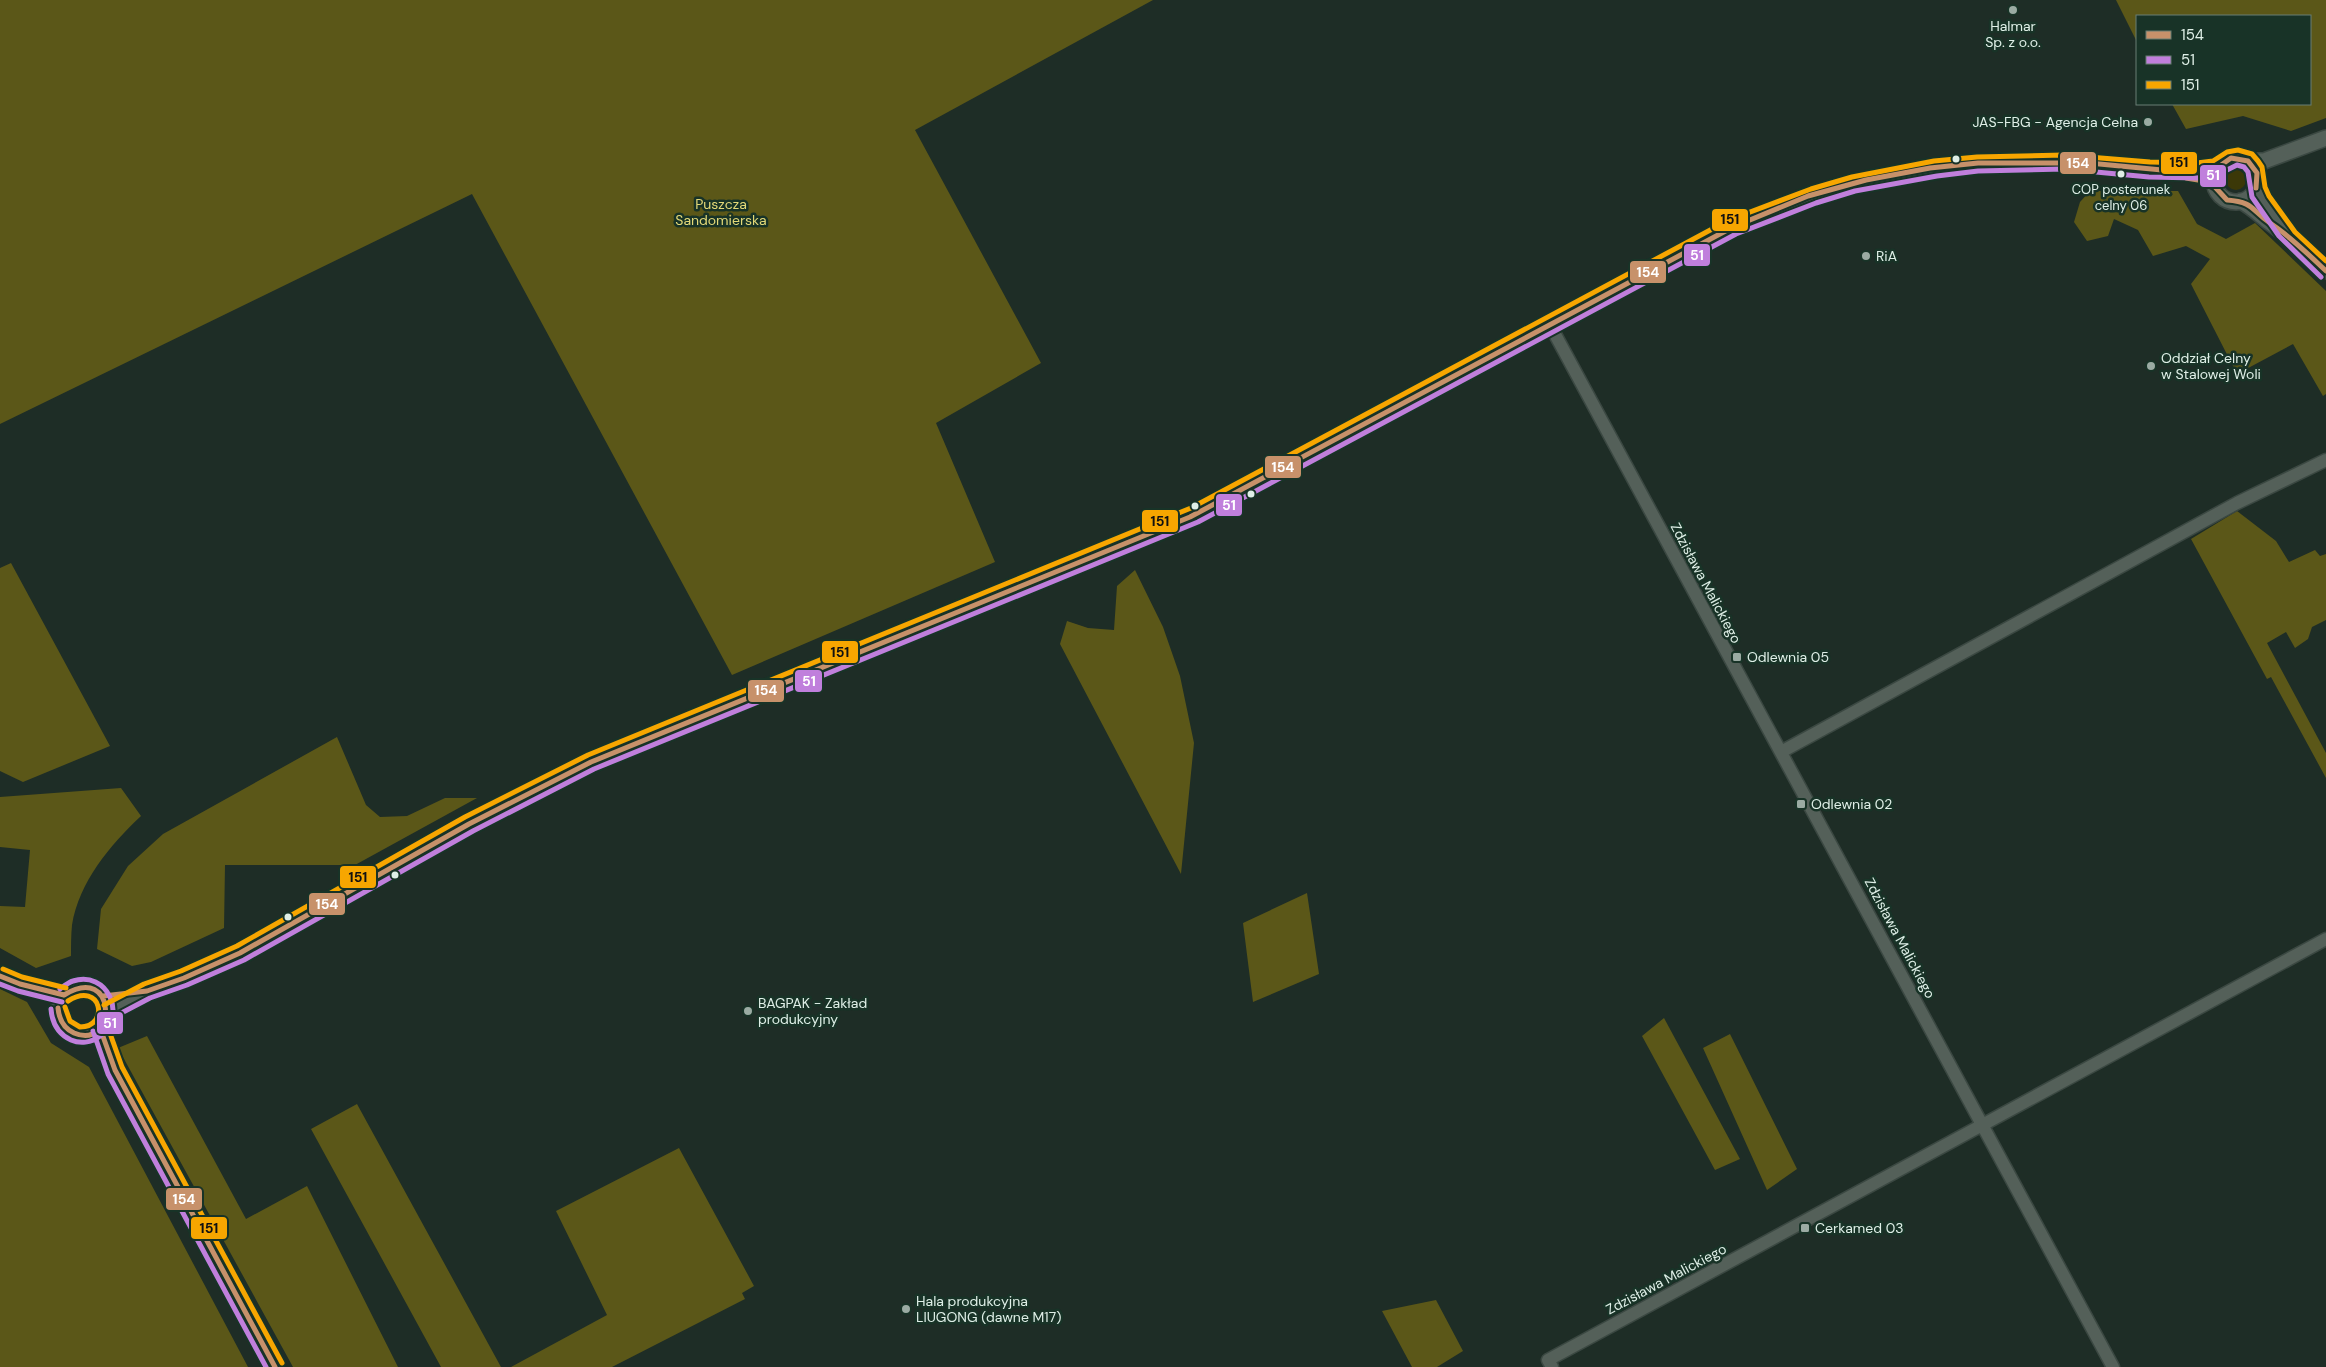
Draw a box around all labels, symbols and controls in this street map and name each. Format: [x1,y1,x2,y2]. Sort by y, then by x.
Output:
marker: Halmar Sp. z o.o. [2007,4,2019,16]
legend [2136,15,2311,105]
place label: Halmar Sp. z o.o. [1985,17,2041,51]
text: 154 [2181,25,2204,45]
text: 51 [2181,50,2195,70]
text: 151 [2181,75,2200,95]
place label: JAS-FBG - Agencja Celna [1973,113,2138,131]
marker: JAS-FBG - Agencja Celna [2142,116,2154,128]
line badge: 154 [2059,151,2097,175]
line badge: 151 [2160,151,2198,175]
text: 151 [2170,153,2188,171]
unlabelled marker [1951,154,1961,164]
text: 154 [2067,154,2089,172]
line badge: 51 [2199,164,2227,188]
text: 51 [2206,166,2220,184]
marker: COP posterunek celny 06 [2116,169,2126,179]
place label: COP posterunek celny 06 [2072,181,2171,214]
park label: Puszcza Sandomierska [675,195,767,229]
line badge: 151 [1711,208,1749,232]
text: 151 [1721,210,1739,228]
line badge: 51 [1683,243,1711,267]
text: 51 [1690,246,1704,264]
place label: RiA [1876,247,1897,265]
marker: RiA [1860,250,1872,262]
line badge: 154 [1629,260,1667,284]
text: 154 [1637,263,1659,281]
place label: Oddział Celny w Stalowej Woli [2161,349,2261,383]
marker: Oddział Celny w Stalowej Woli [2145,360,2157,372]
line badge: 154 [1264,455,1302,479]
text: 154 [1272,458,1294,476]
unlabelled marker [1246,489,1256,499]
line badge: 51 [1215,493,1243,517]
text: 51 [1222,496,1236,514]
unlabelled marker [1190,501,1200,511]
line badge: 151 [1141,509,1179,533]
text: 151 [1151,512,1169,530]
street label: Zdzisława Malickiego [1667,520,1745,646]
line badge: 151 [821,640,859,664]
text: 151 [831,643,849,661]
place label: Odlewnia 05 [1747,648,1829,666]
marker: Odlewnia 05 [1731,651,1743,663]
line badge: 51 [794,669,823,693]
text: 51 [802,672,816,690]
line badge: 154 [747,679,785,703]
text: 154 [755,681,777,699]
place label: Odlewnia 02 [1811,795,1892,813]
marker: Odlewnia 02 [1795,798,1807,810]
line badge: 151 [339,865,377,889]
text: 151 [349,868,367,886]
unlabelled marker [390,870,400,880]
street label: Zdzisława Malickiego [1861,875,1939,1001]
line badge: 154 [308,892,346,916]
text: 154 [316,895,338,913]
unlabelled marker [283,912,293,922]
place label: BAGPAK - Zakład produkcyjny [758,994,867,1028]
marker: BAGPAK - Zakład produkcyjny [742,1005,754,1017]
line badge: 51 [96,1011,124,1035]
text: 51 [103,1014,117,1032]
line badge: 154 [165,1187,203,1211]
text: 154 [173,1190,195,1208]
line badge: 151 [190,1216,228,1240]
text: 151 [200,1219,218,1237]
place label: Cerkamed 03 [1815,1219,1904,1237]
marker: Cerkamed 03 [1799,1222,1811,1234]
street label: Zdzisława Malickiego [1603,1240,1729,1318]
place label: Hala produkcyjna LIUGONG (dawne M17) [916,1292,1061,1326]
marker: Hala produkcyjna LIUGONG (dawne M17) [900,1303,912,1315]

